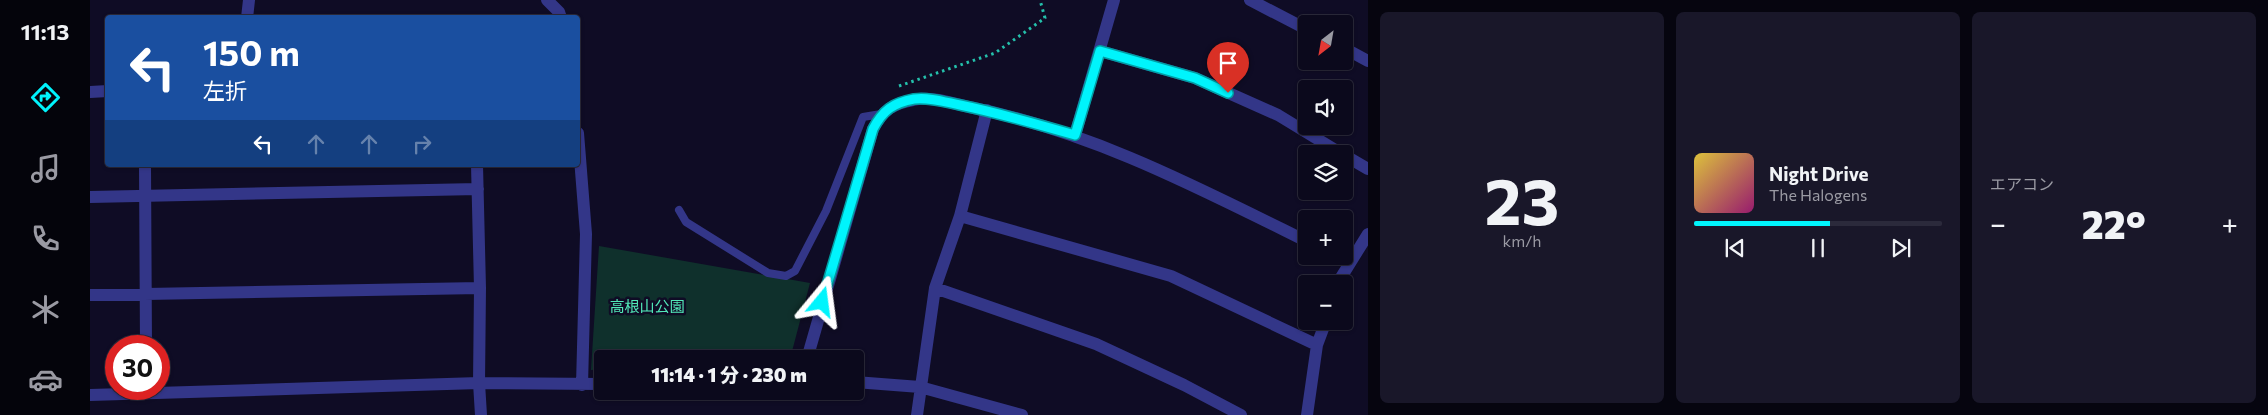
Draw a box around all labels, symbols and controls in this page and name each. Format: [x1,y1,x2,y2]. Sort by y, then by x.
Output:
north arrow [1298,15,1352,70]
map controls [1298,15,1353,330]
text: 11:13 [21,18,69,45]
text: 150 m [203,30,300,73]
icon: left [120,35,185,100]
pin [1207,42,1249,93]
icon: arrive [1214,49,1242,77]
text: 左折 [203,77,247,104]
icon: directions [28,80,63,115]
button: sound [1298,80,1353,135]
icon: left [249,130,277,158]
icon: ahead [302,130,330,158]
icon: ahead [355,130,383,158]
icon: right [408,130,436,158]
button: layers [1298,145,1353,200]
icon: music [28,151,63,186]
text: 23 [1485,159,1559,238]
text: Night Drive [1769,162,1869,185]
text: エアコン [1990,174,2054,193]
text: The Halogens [1769,185,1867,204]
text: 22° [2082,200,2146,247]
text: − [1990,206,2006,240]
text: + [2222,206,2238,240]
button: + [1298,210,1353,265]
icon: phone [28,221,63,256]
text: km/h [1503,231,1541,250]
icon: previous [1721,234,1749,262]
icon: pause [1804,234,1832,262]
icon: next [1887,234,1915,262]
position arrow [795,275,847,327]
button: − [1298,275,1353,330]
icon: climate [28,292,63,327]
park label: 高根山公園 [609,297,685,315]
speed limit sign: 30 [105,335,170,400]
icon: car [28,362,63,397]
text: 11:14 · 1 分 · 230 m [651,363,807,386]

